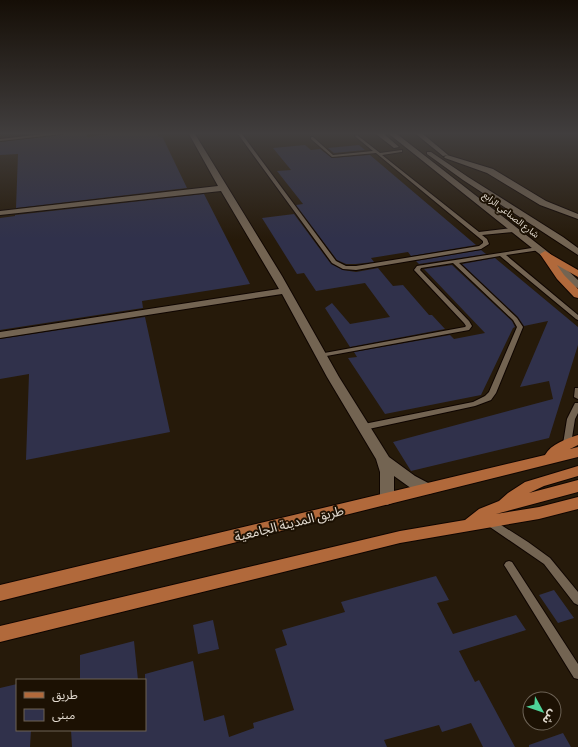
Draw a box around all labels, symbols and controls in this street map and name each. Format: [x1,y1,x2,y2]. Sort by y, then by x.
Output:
street label: شارع الصناعي الرابع [480,189,542,242]
street label: طريق المدينة الجامعية [233,502,346,545]
legend [16,679,146,731]
text: طريق [52,687,78,703]
north arrow [522,691,562,731]
text: مبنى [52,707,75,722]
text: ش [539,707,560,728]

